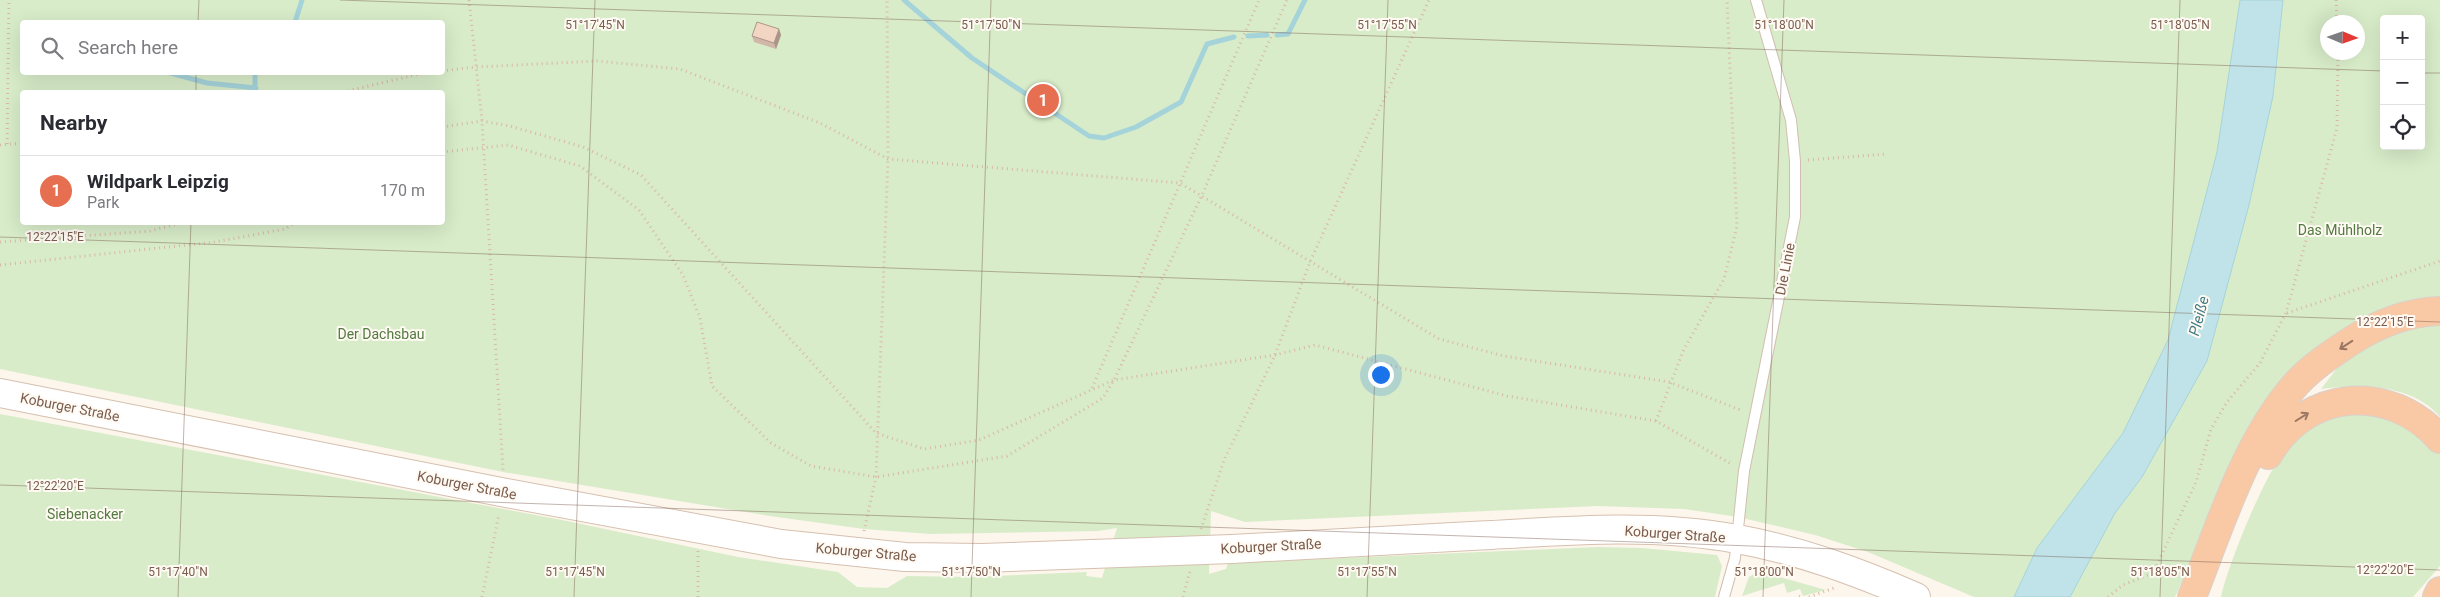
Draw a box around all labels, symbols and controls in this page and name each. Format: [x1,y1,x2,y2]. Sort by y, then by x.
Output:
north arrow [2320,15,2365,60]
map controls [2380,15,2425,150]
button: + [2380,15,2425,60]
text: 51°17'45"N [565,18,625,32]
text: 51°17'50"N [961,18,1021,32]
text: 51°17'55"N [1357,18,1417,32]
text: 51°18'00"N [1754,18,1814,32]
text: 51°18'05"N [2150,18,2210,32]
search box [20,20,445,75]
icon: search [38,34,66,62]
text: Search here [78,36,178,59]
button: − [2380,60,2425,105]
pin: 1 [1027,81,1059,119]
button: locate [2380,105,2425,150]
text: Nearby [40,111,107,135]
text: Wildpark Leipzig [87,170,229,193]
text: 1 [51,181,61,200]
text: 170 m [380,181,425,200]
text: Park [87,193,119,212]
park label: Das Mühlholz [2298,222,2382,238]
text: 12°22'15"E [26,230,84,244]
street label: Die Linie [1772,241,1798,297]
water label: Pleiße [2185,294,2213,338]
text: 12°22'15"E [2356,315,2414,329]
park label: Der Dachsbau [337,326,425,342]
one-way arrow [2339,339,2353,350]
your location [1368,362,1394,388]
street label: Koburger Straße [19,390,121,424]
one-way arrow [2295,412,2309,422]
street label: Koburger Straße [416,468,518,502]
text: 12°22'20"E [26,479,84,493]
park label: Siebenacker [47,506,123,522]
street label: Koburger Straße [1624,522,1726,546]
street label: Koburger Straße [1220,535,1322,557]
street label: Koburger Straße [815,540,917,564]
text: 12°22'20"E [2356,563,2414,577]
text: 51°17'40"N [148,565,208,579]
text: 51°17'45"N [545,565,605,579]
text: 51°17'50"N [941,565,1001,579]
text: 51°17'55"N [1337,565,1397,579]
text: 51°18'00"N [1734,565,1794,579]
text: 51°18'05"N [2130,565,2190,579]

